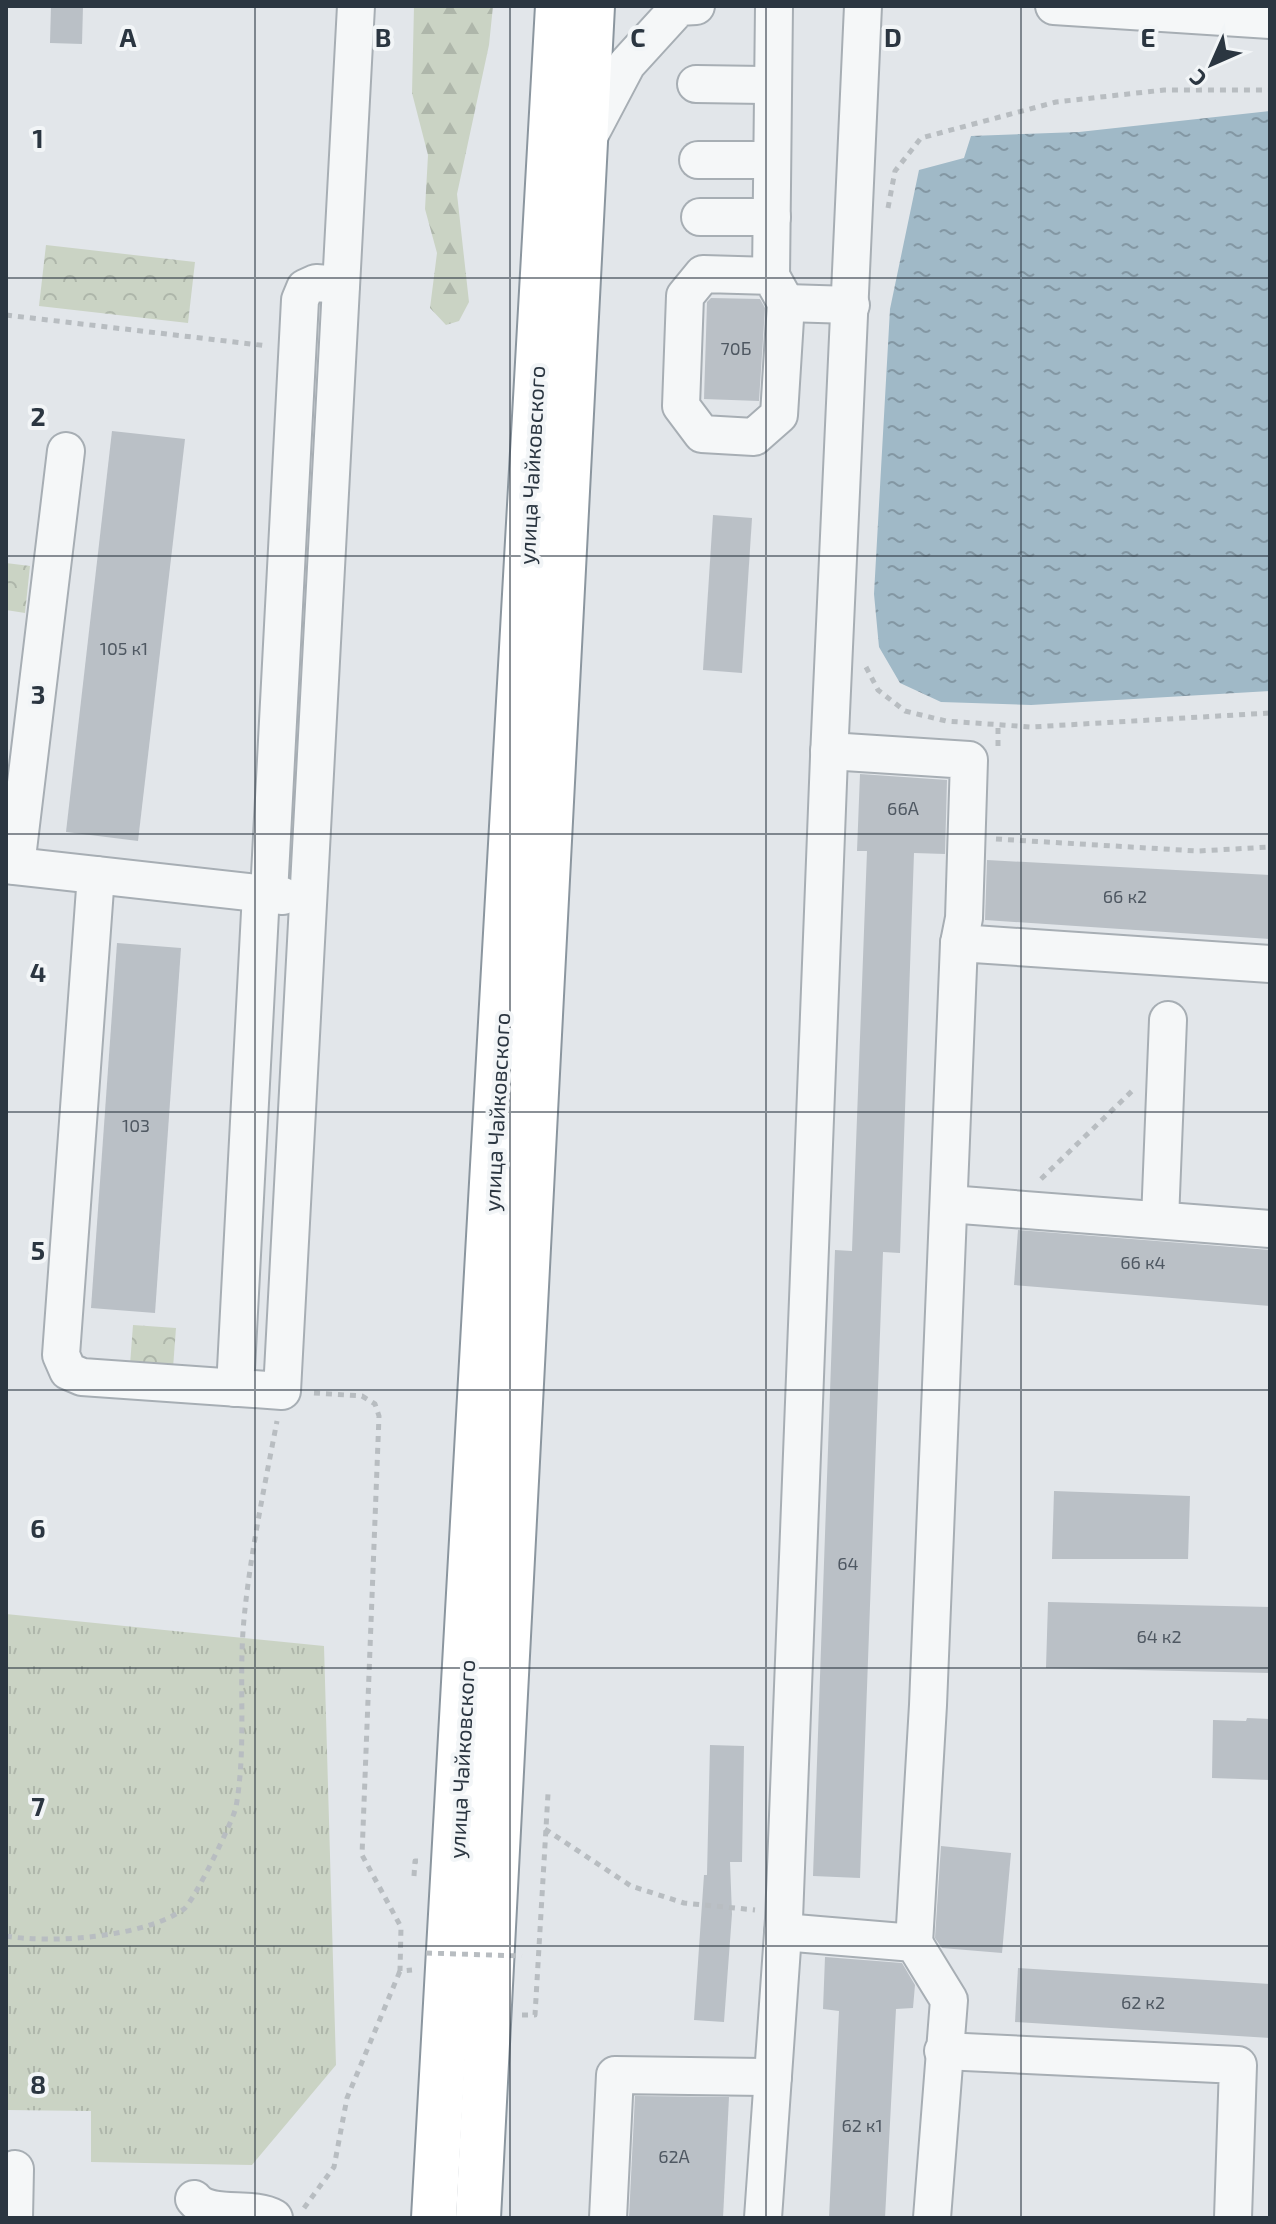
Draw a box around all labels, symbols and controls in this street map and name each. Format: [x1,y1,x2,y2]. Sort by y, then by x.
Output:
text: A [120,21,137,52]
text: B [375,21,391,52]
text: C [630,21,646,52]
text: D [884,21,902,52]
text: E [1140,21,1156,52]
north arrow [1172,24,1252,104]
text: С [1183,65,1211,93]
text: 1 [32,122,44,153]
house number: 70Б [721,337,751,359]
street label: улица Чайковского [513,365,550,565]
text: 2 [30,400,46,431]
house number: 105 к1 [100,637,148,659]
text: 3 [31,678,45,709]
house number: 66А [887,797,920,819]
house number: 66 к2 [1103,885,1147,907]
text: 4 [30,956,46,987]
street label: улица Чайковского [478,1012,515,1212]
house number: 103 [122,1114,150,1136]
text: 5 [31,1234,45,1265]
house number: 66 к4 [1120,1251,1166,1273]
text: 6 [30,1512,46,1543]
house number: 64 [837,1552,859,1574]
house number: 64 к2 [1136,1625,1182,1647]
street label: улица Чайковского [443,1659,480,1859]
text: 7 [31,1790,45,1821]
house number: 62 к2 [1121,1991,1165,2013]
text: 8 [30,2068,46,2099]
house number: 62 к1 [841,2114,883,2136]
house number: 62А [658,2145,691,2167]

